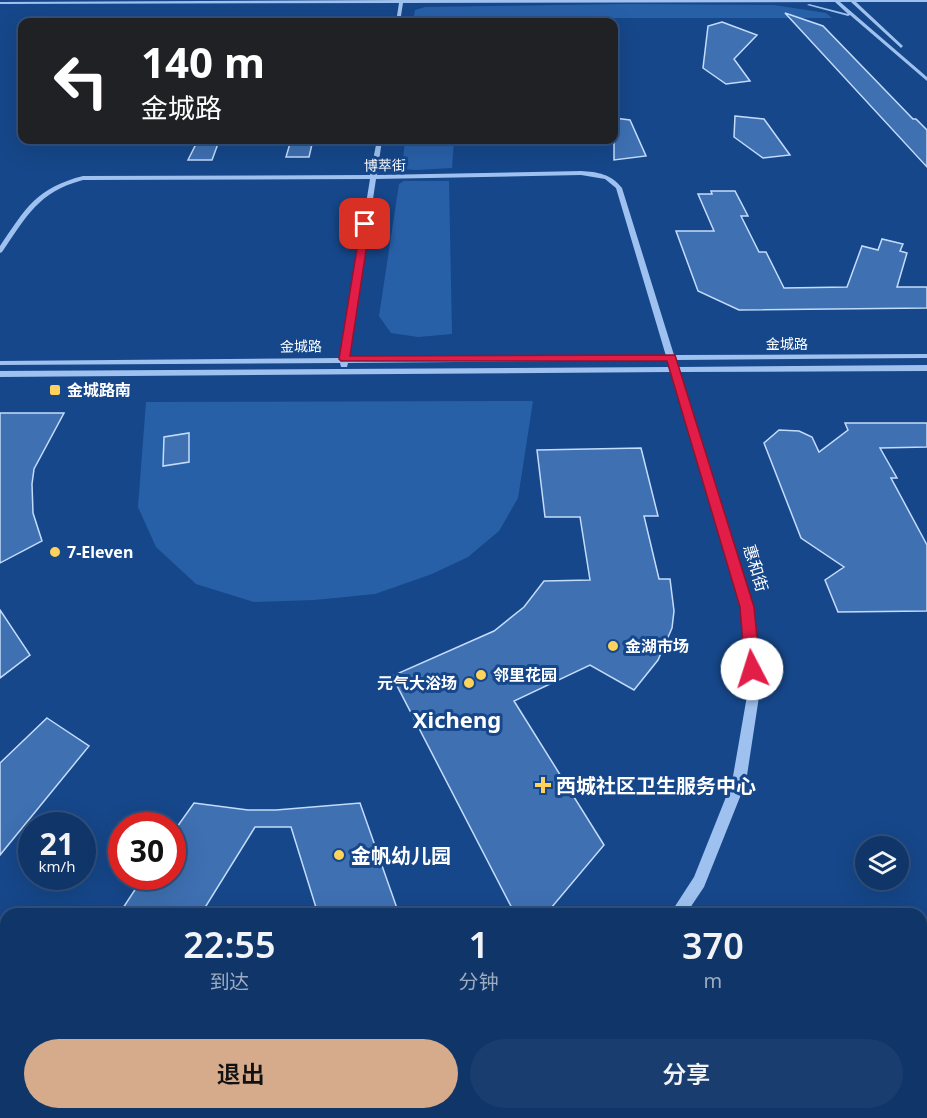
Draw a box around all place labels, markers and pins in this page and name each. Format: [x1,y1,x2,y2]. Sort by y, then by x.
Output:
pin [339,198,390,249]
place label: 金城路南 [67,379,131,401]
marker: 金城路南 [48,383,62,397]
place label: 7-Eleven [67,541,133,563]
marker: 7-Eleven [48,545,62,559]
place label: 金湖市场 [625,635,689,657]
marker: 金湖市场 [606,639,620,653]
place label: 邻里花园 [493,664,557,686]
marker: 邻里花园 [474,668,488,682]
place label: 元气大浴场 [377,672,457,694]
marker: 元气大浴场 [462,676,476,690]
place label: 西城社区卫生服务中心 [556,772,756,799]
marker: 西城社区卫生服务中心 [534,776,552,794]
place label: 金帆幼儿园 [351,842,451,869]
marker: 金帆幼儿园 [332,848,346,862]

